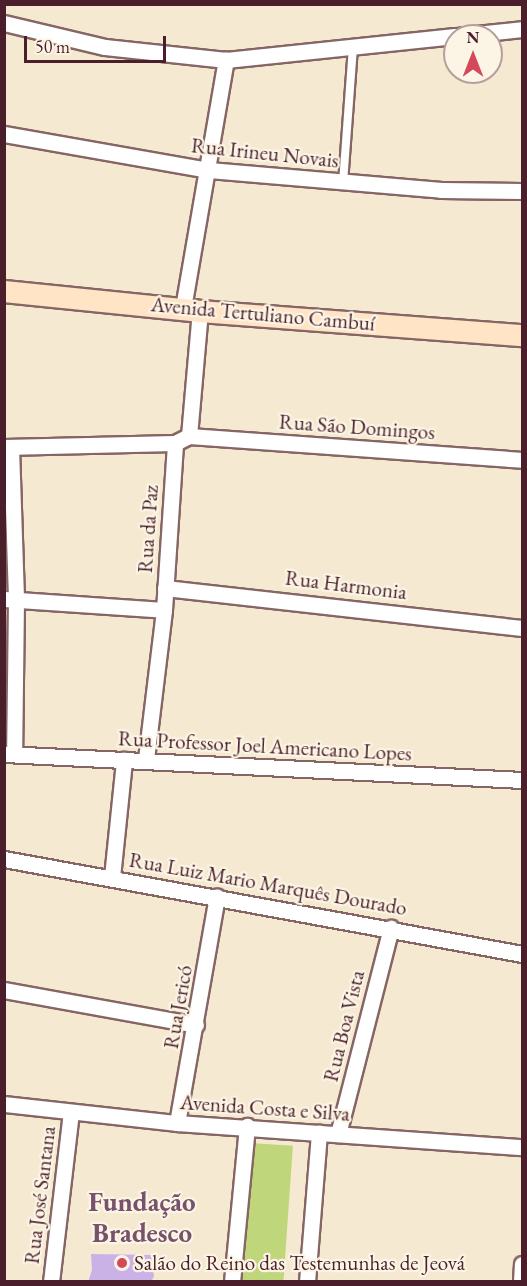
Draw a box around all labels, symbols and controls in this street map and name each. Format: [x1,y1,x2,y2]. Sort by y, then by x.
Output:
scale bar [27,24,170,62]
north arrow [443,24,503,84]
text: N [467,27,479,48]
text: 50 m [35,35,70,58]
street label: Rua Irineu Novais [190,133,340,173]
street label: Avenida Tertuliano Cambuí [150,292,376,336]
street label: Rua São Domingos [278,409,436,445]
street label: Rua da Paz [132,484,164,574]
street label: Rua Harmonia [284,565,408,605]
street label: Rua Professor Joel Americano Lopes [117,726,413,766]
street label: Rua Luiz Mario Marquês Dourado [127,847,409,921]
street label: Rua Jericó [158,963,198,1051]
street label: Rua Boa Vista [318,968,370,1084]
street label: Avenida Costa e Silva [179,1089,351,1127]
street label: Rua José Santana [19,1124,61,1266]
district label: Fundação Bradesco [88,1185,196,1248]
place label: Salão do Reino das Testemunhas de Jeová [134,1250,465,1276]
marker: Salão do Reino das Testemunhas de Jeová [115,1256,129,1270]

